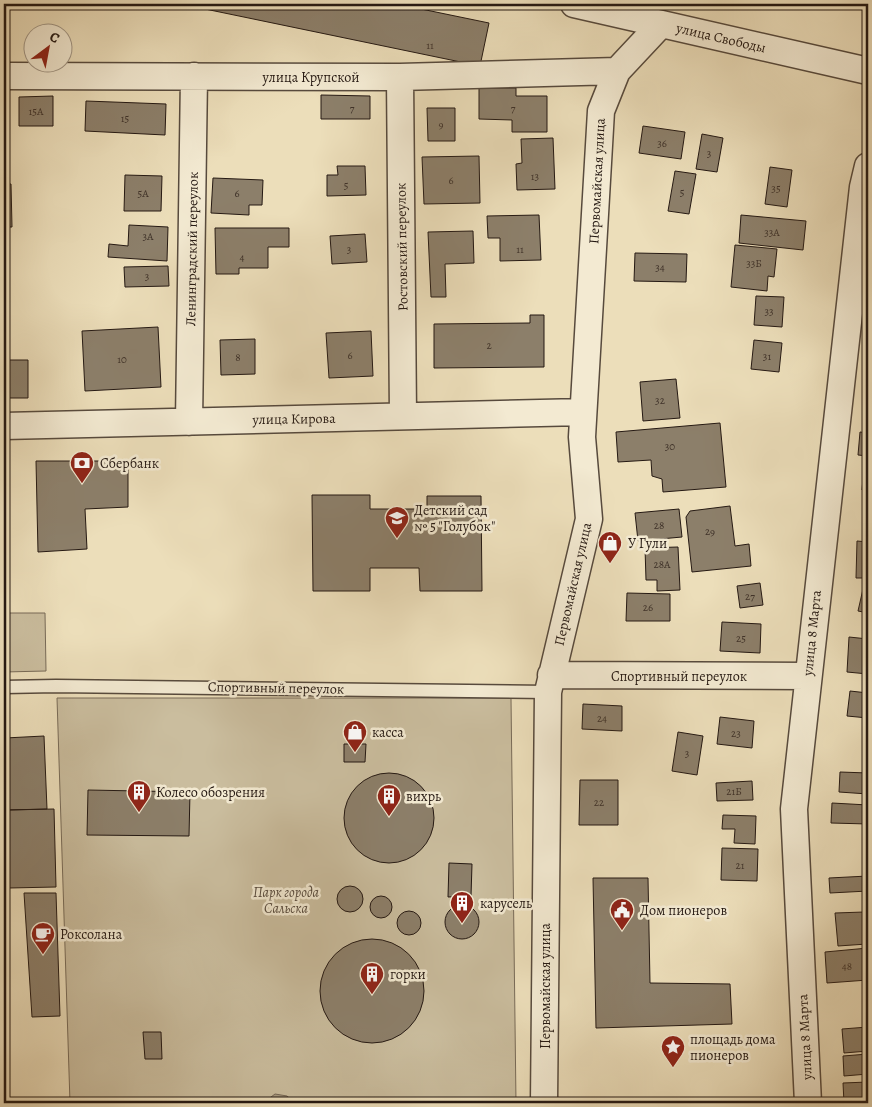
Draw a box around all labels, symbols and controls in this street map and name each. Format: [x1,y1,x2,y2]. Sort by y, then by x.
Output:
street label: улица Свободы [673,18,768,58]
north arrow [22,22,72,72]
text: С [46,27,64,48]
house number: 11 [426,38,434,53]
street label: улица Крупской [262,68,359,87]
house number: 7 [350,101,355,116]
house number: 7 [511,101,516,116]
house number: 15А [29,104,44,119]
house number: 15 [121,111,130,126]
house number: 9 [438,117,444,132]
street label: Первомайская улица [584,117,610,244]
house number: 36 [657,136,667,151]
house number: 3 [707,146,711,161]
house number: 13 [531,169,539,184]
street label: Ленинградский переулок [181,172,203,326]
house number: 6 [448,173,454,188]
house number: 5 [344,178,349,193]
house number: 35 [771,181,781,196]
street label: Ростовский переулок [391,183,413,311]
house number: 5 [680,185,685,200]
house number: 5А [137,186,149,201]
house number: 6 [234,186,240,201]
house number: 33А [764,225,780,240]
house number: 3А [143,229,154,244]
house number: 3 [347,242,351,257]
house number: 11 [516,242,524,257]
house number: 4 [240,250,245,265]
house number: 33Б [746,256,762,271]
house number: 34 [655,260,665,275]
house number: 3 [145,269,149,284]
house number: 33 [764,304,774,319]
house number: 2 [486,338,492,353]
house number: 6 [347,348,353,363]
house number: 31 [763,349,771,364]
house number: 8 [235,350,241,365]
house number: 10 [117,352,127,367]
house number: 32 [655,393,665,408]
street label: улица Кирова [251,409,336,429]
house number: 30 [665,439,675,454]
bank icon: Сбербанк [69,450,95,484]
place label: Сбербанк [100,454,159,473]
place label: Детский сад № 5 "Голубок" [414,501,496,536]
school or university icon: Детский сад № 5 "Голубок" [384,505,410,539]
house number: 28 [654,518,664,533]
street label: Первомайская улица [550,520,597,648]
house number: 29 [705,524,715,539]
shop icon: У Гули [597,530,623,564]
place label: У Гули [628,534,667,553]
house number: 28А [654,557,671,572]
house number: 27 [745,589,755,604]
street label: улица 8 Марта [798,589,826,678]
house number: 26 [643,600,653,615]
house number: 25 [736,631,746,646]
street label: Спортивный переулок [611,667,747,686]
street label: Спортивный переулок [208,677,344,699]
house number: 24 [597,711,607,726]
shop icon: касса [342,719,368,753]
place label: касса [372,723,404,742]
house number: 23 [731,726,741,741]
house number: 3 [685,746,689,761]
building icon: Колесо обозрения [126,779,152,813]
place label: Колесо обозрения [156,783,265,802]
building icon: вихрь [376,783,402,817]
house number: 21Б [726,784,742,799]
place label: вихрь [406,787,441,806]
house number: 22 [594,795,604,810]
house number: 21 [736,858,745,873]
park label: Парк города Сальска [253,883,320,918]
building icon: карусель [449,890,475,924]
place label: карусель [480,894,532,913]
public building icon: Дом пионеров [609,897,635,931]
place label: Дом пионеров [640,901,727,920]
cafe icon: Роксолана [30,921,56,955]
street label: Первомайская улица [536,922,555,1049]
place label: Роксолана [60,925,123,944]
house number: 48 [842,959,852,974]
building icon: горки [359,961,385,995]
place label: горки [390,965,426,984]
street label: улица 8 Марта [793,993,817,1082]
place label: площадь дома пионеров [690,1030,776,1065]
place icon: площадь дома пионеров [660,1034,686,1068]

